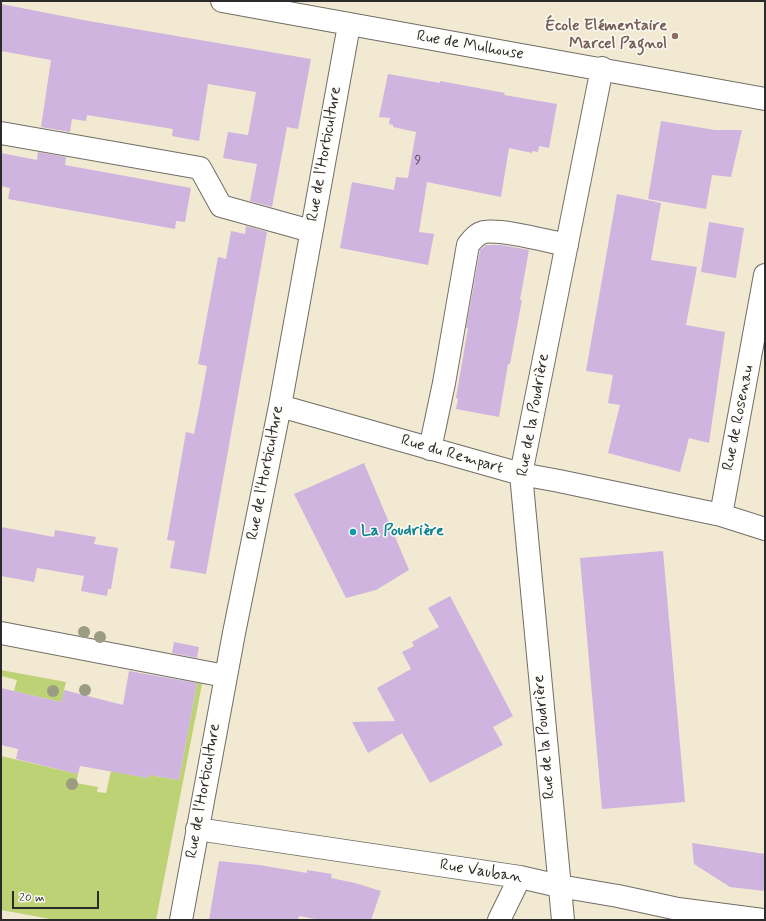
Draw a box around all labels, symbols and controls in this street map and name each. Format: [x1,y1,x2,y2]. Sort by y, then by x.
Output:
place label: École Elémentaire Marcel Pagnol [545,17,667,55]
street label: Rue de Mulhouse [415,27,525,65]
marker: École Elémentaire Marcel Pagnol [670,31,680,41]
street label: Rue de l'Horticulture [304,85,346,223]
house number: 9 [415,153,421,169]
street label: Rue de la Poudrière [514,352,554,478]
street label: Rue de Rosenau [719,364,759,472]
street label: Rue de l'Horticulture [244,404,288,542]
street label: Rue du Rempart [399,431,505,479]
place label: La Poudrière [361,522,444,542]
marker: La Poudrière [348,527,358,537]
street label: Rue de la Poudrière [530,674,560,800]
street label: Rue de l'Horticulture [183,722,225,860]
street label: Rue Vauban [438,856,524,888]
scale bar [14,883,101,909]
text: 20 m [19,890,45,906]

